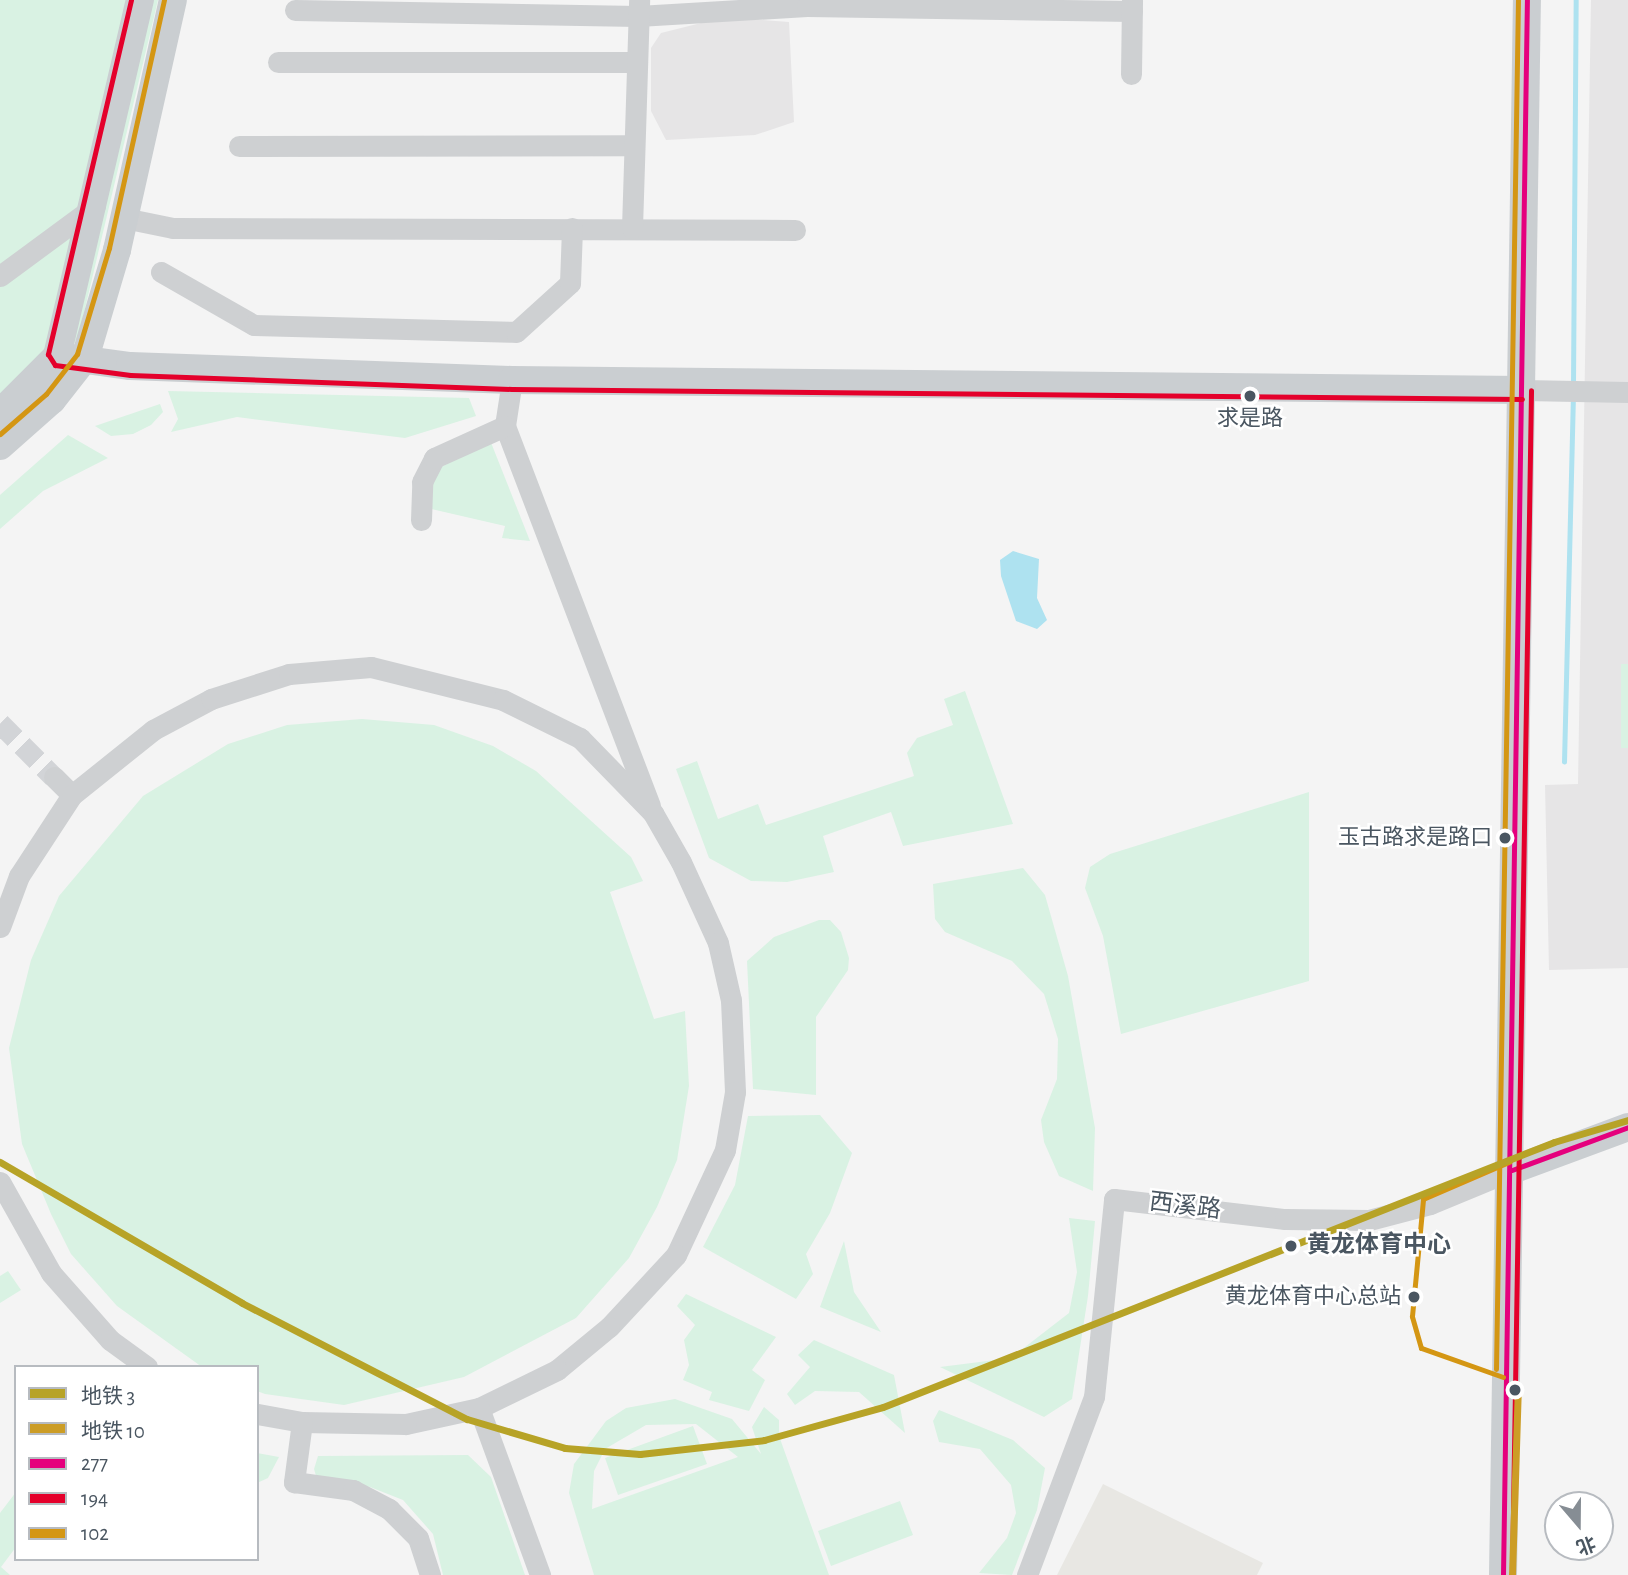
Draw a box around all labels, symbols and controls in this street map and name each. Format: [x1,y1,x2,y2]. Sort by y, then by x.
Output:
marker: 求是路 [1243,389,1257,403]
place label: 求是路 [1217,406,1283,432]
place label: 玉古路求是路口 [1338,825,1492,851]
marker: 玉古路求是路口 [1498,831,1512,845]
street label: 西溪路 [1148,1188,1222,1226]
place label: 黄龙体育中心 [1307,1232,1451,1260]
marker: 黄龙体育中心 [1281,1236,1301,1256]
place label: 黄龙体育中心总站 [1225,1284,1401,1310]
marker: 黄龙体育中心总站 [1407,1290,1421,1304]
legend [14,1365,259,1561]
unlabelled marker [1508,1383,1522,1397]
text: 地铁 3 [81,1386,135,1407]
text: 地铁 10 [81,1421,145,1442]
text: 277 [81,1453,108,1474]
text: 194 [81,1488,108,1509]
north arrow [1544,1491,1614,1561]
text: 102 [81,1523,109,1544]
text: 北 [1573,1532,1598,1557]

